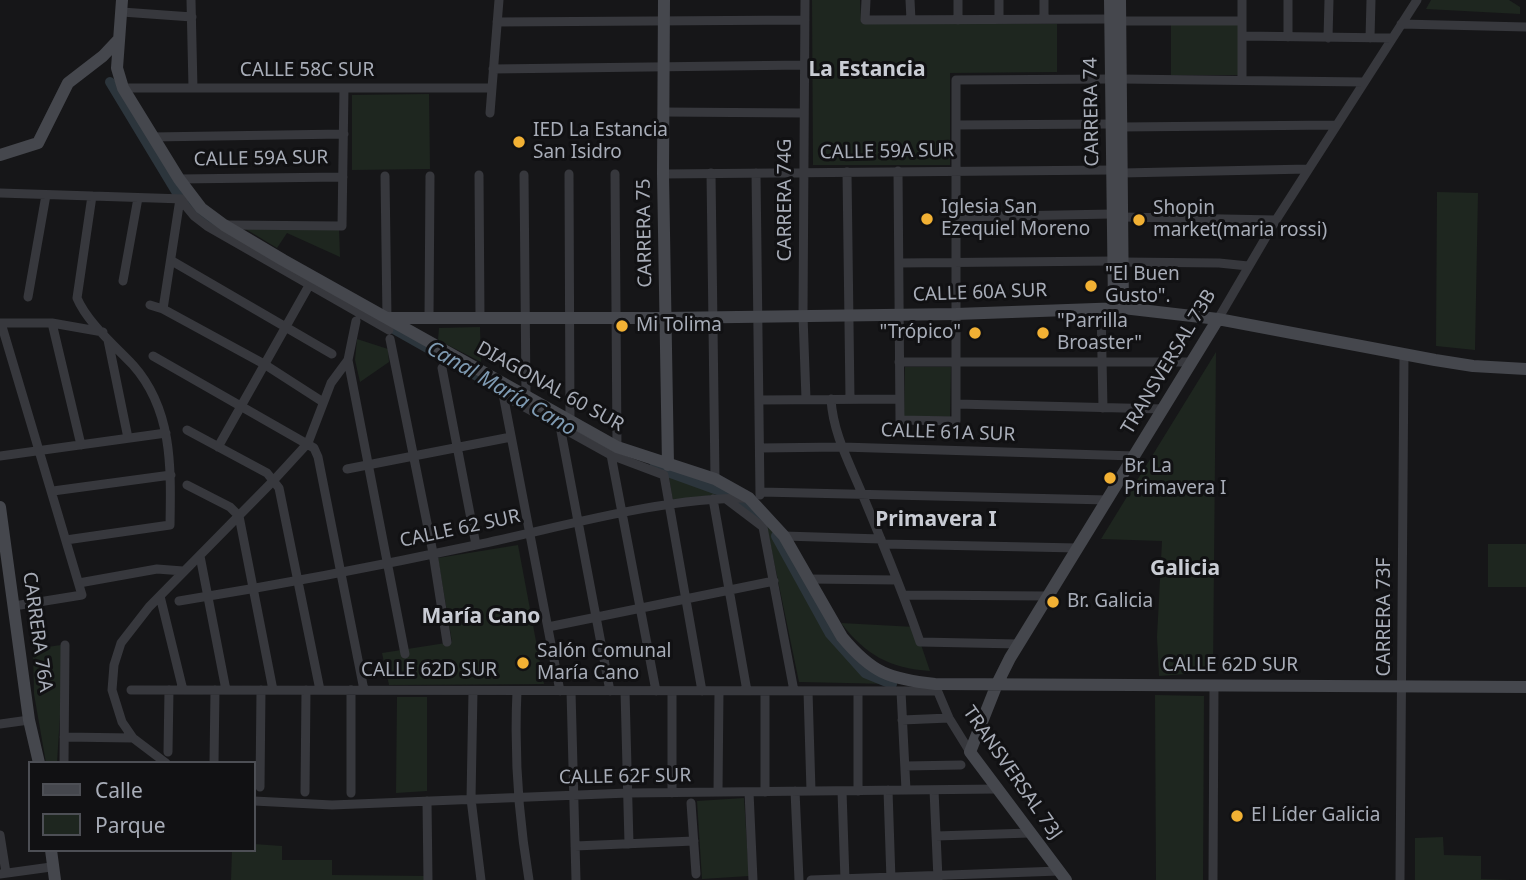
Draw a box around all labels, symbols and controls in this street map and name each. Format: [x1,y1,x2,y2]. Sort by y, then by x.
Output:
district label: La Estancia [808,57,926,83]
street label: CARRERA 74 [1080,57,1104,167]
street label: CALLE 58C SUR [240,60,374,82]
place label: IED La Estancia San Isidro [533,120,668,164]
marker: IED La Estancia San Isidro [511,134,527,150]
street label: CARRERA 74G [775,139,797,261]
street label: CALLE 59A SUR [820,139,954,165]
street label: CALLE 59A SUR [194,146,328,172]
street label: CARRERA 75 [633,178,657,288]
place label: Iglesia San Ezequiel Moreno [941,197,1090,241]
place label: Shopin market(maria rossi) [1153,198,1327,242]
marker: Iglesia San Ezequiel Moreno [919,211,935,227]
marker: Shopin market(maria rossi) [1131,212,1147,228]
place label: "El Buen Gusto". [1105,264,1180,308]
marker: "El Buen Gusto". [1083,278,1099,294]
street label: CALLE 60A SUR [912,279,1048,307]
street label: TRANSVERSAL 73B [1117,286,1221,438]
place label: "Parrilla Broaster" [1057,311,1142,355]
place label: Mi Tolima [636,315,722,337]
marker: Mi Tolima [614,318,630,334]
place label: "Trópico" [880,322,961,344]
marker: "Trópico" [967,325,983,341]
marker: "Parrilla Broaster" [1035,325,1051,341]
water label: Canal María Cano [422,336,580,442]
street label: DIAGONAL 60 SUR [472,337,628,437]
street label: CALLE 61A SUR [880,419,1016,447]
place label: Br. La Primavera I [1124,456,1227,500]
marker: Br. La Primavera I [1102,470,1118,486]
street label: CALLE 62 SUR [398,505,522,553]
district label: Primavera I [875,507,997,533]
district label: Galicia [1150,556,1220,582]
street label: CARRERA 73F [1374,558,1396,676]
street label: CARRERA 76A [17,570,57,694]
place label: Br. Galicia [1067,591,1153,613]
marker: Br. Galicia [1045,594,1061,610]
district label: María Cano [422,604,540,630]
place label: Salón Comunal María Cano [537,641,671,685]
marker: Salón Comunal María Cano [515,655,531,671]
street label: CALLE 62D SUR [1162,655,1298,677]
street label: CALLE 62D SUR [361,660,497,682]
street label: TRANSVERSAL 73J [957,702,1067,844]
legend [28,761,256,852]
street label: CALLE 62F SUR [559,764,691,790]
text: Calle [95,776,143,804]
place label: El Líder Galicia [1251,805,1380,827]
marker: El Líder Galicia [1229,808,1245,824]
text: Parque [95,811,165,839]

